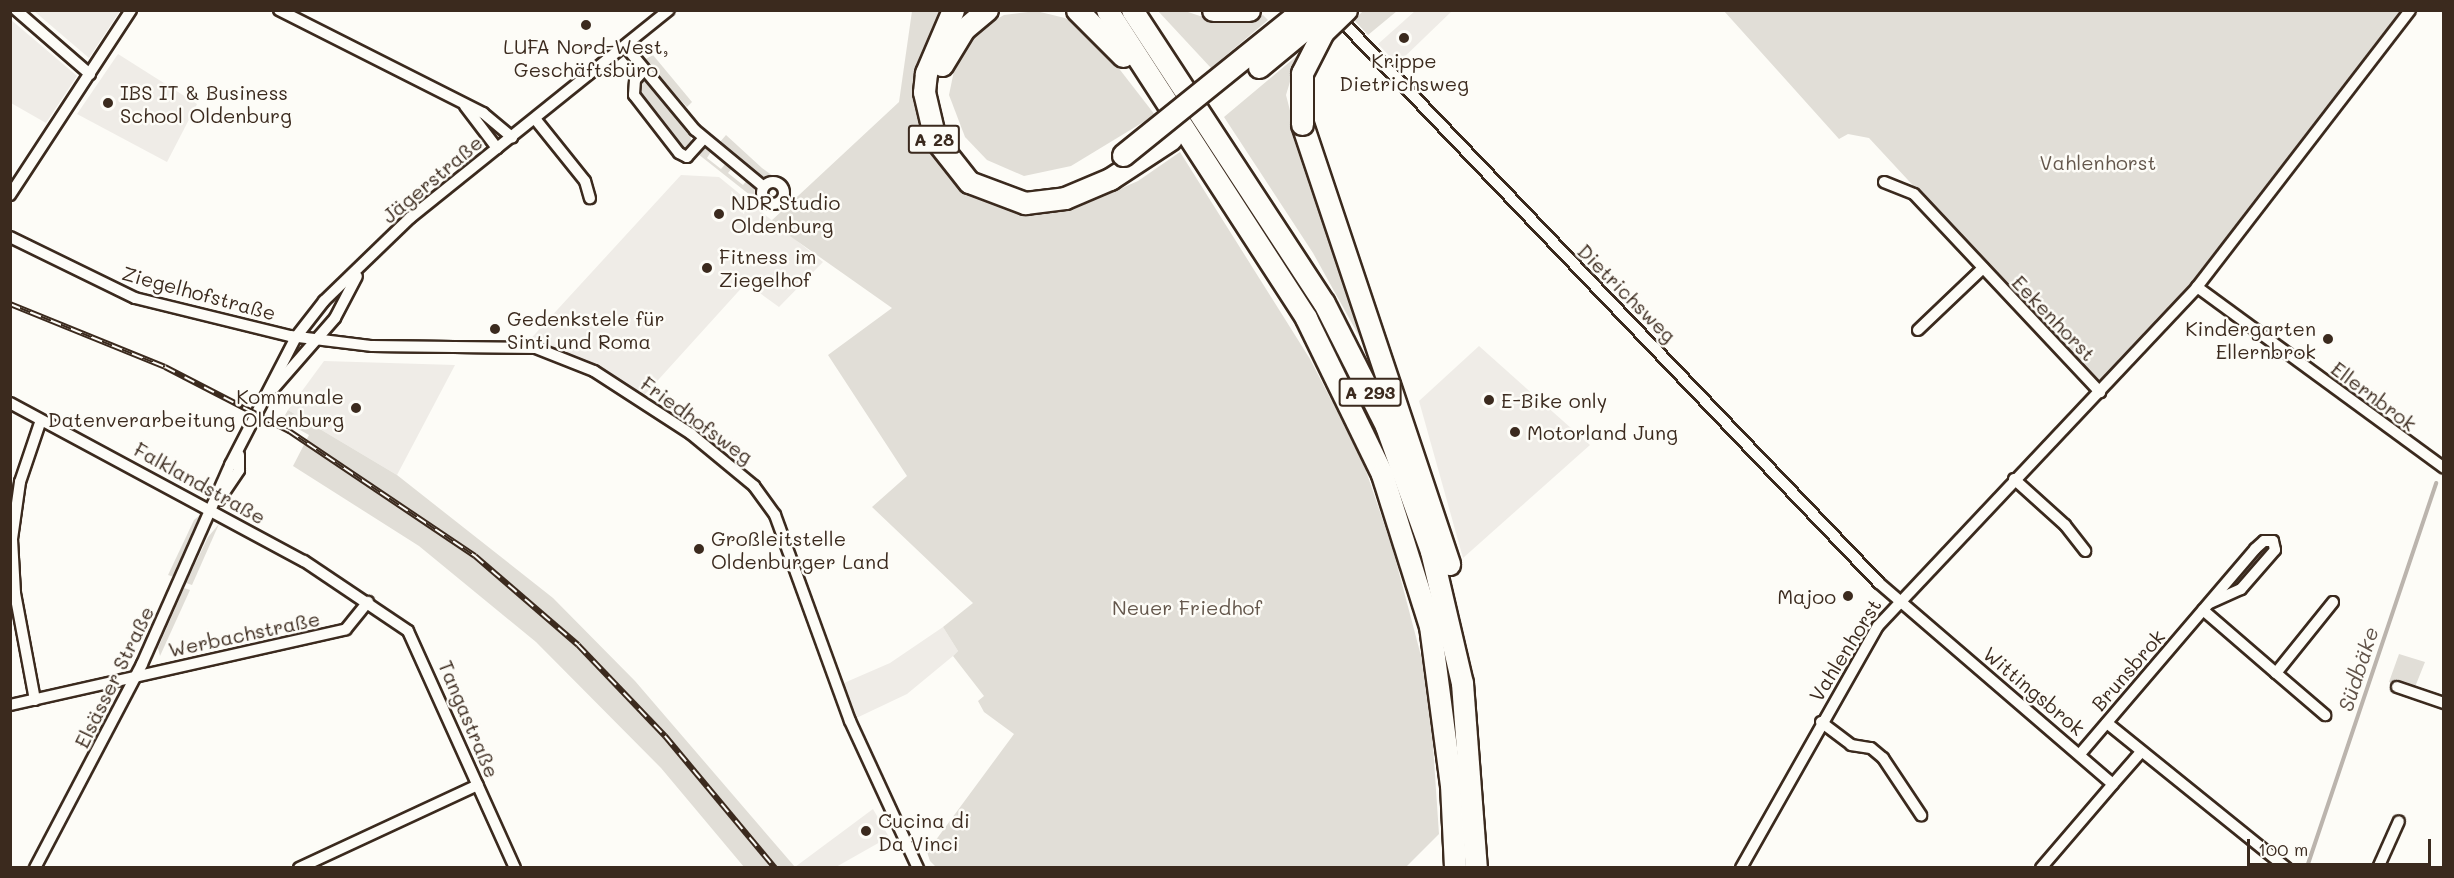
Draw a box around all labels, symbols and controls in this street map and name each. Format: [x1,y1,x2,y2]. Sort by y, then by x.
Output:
marker: LUFA Nord-West, Geschäftsbüro [579,18,593,32]
marker: Krippe Dietrichsweg [1397,31,1411,45]
place label: LUFA Nord-West, Geschäftsbüro [503,35,669,82]
place label: Krippe Dietrichsweg [1339,48,1469,95]
place label: IBS IT & Business School Oldenburg [120,80,292,127]
marker: IBS IT & Business School Oldenburg [101,96,115,110]
road number: A 28 [907,124,961,154]
street label: Jägerstraße [377,130,487,228]
park label: Vahlenhorst [2040,150,2156,174]
place label: NDR Studio Oldenburg [731,190,840,237]
marker: NDR Studio Oldenburg [712,207,726,221]
street label: Dietrichsweg [1573,239,1681,347]
place label: Fitness im Ziegelhof [719,244,816,291]
street label: Ziegelhofstraße [120,261,278,325]
marker: Fitness im Ziegelhof [700,261,714,275]
street label: Eekenhorst [2007,270,2101,366]
place label: Gedenkstele für Sinti und Roma [507,306,664,353]
place label: Kindergarten Ellernbrok [2185,316,2316,363]
marker: Gedenkstele für Sinti und Roma [488,322,502,336]
marker: Kindergarten Ellernbrok [2321,332,2335,346]
street label: Ellernbrok [2327,356,2421,436]
street label: Friedhofsweg [636,371,758,469]
road number: A 293 [1338,377,1402,407]
place label: Kommunale Datenverarbeitung Oldenburg [48,384,344,431]
place label: E-Bike only [1501,388,1607,412]
marker: E-Bike only [1482,393,1496,407]
marker: Kommunale Datenverarbeitung Oldenburg [349,401,363,415]
place label: Motorland Jung [1527,420,1678,444]
marker: Motorland Jung [1508,425,1522,439]
street label: Falklandstraße [130,437,270,529]
place label: Großleitstelle Oldenburger Land [711,526,889,573]
marker: Großleitstelle Oldenburger Land [692,542,706,556]
place label: Majoo [1777,584,1836,608]
marker: Majoo [1841,589,1855,603]
street label: Vahlenhorst [1804,594,1886,706]
park label: Neuer Friedhof [1112,595,1262,619]
street label: Elsässer Straße [69,602,159,752]
street label: Werbachstraße [166,606,322,662]
water label: Südbäke [2333,624,2383,714]
street label: Brunsbrok [2086,625,2170,715]
street label: Wittingsbrok [1978,642,2090,740]
street label: Tangastraße [434,657,504,781]
place label: Cucina di Da Vinci [878,808,970,855]
marker: Cucina di Da Vinci [859,824,873,838]
scale bar [2250,827,2434,865]
text: 100 m [2258,837,2308,861]

